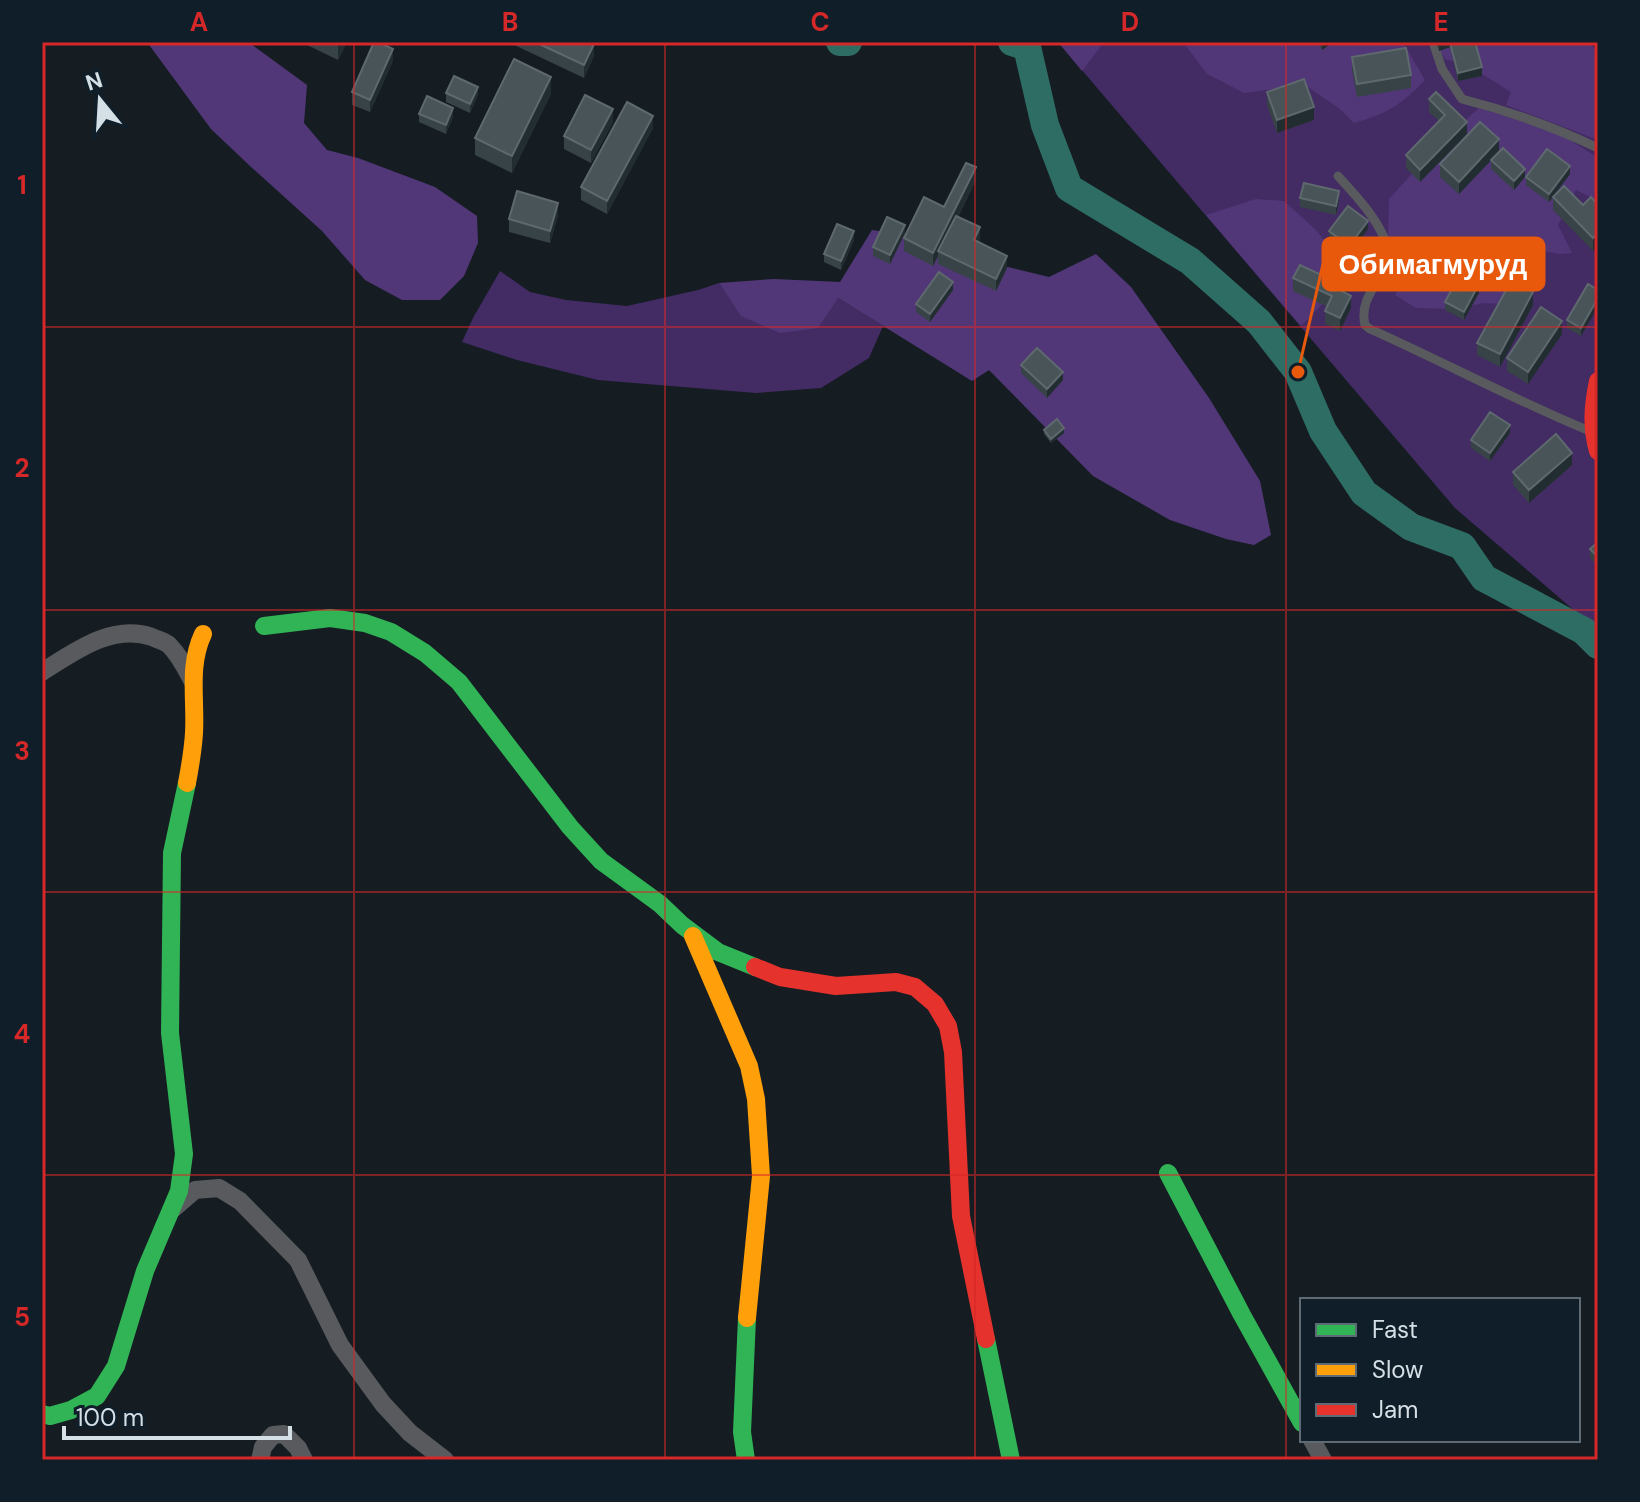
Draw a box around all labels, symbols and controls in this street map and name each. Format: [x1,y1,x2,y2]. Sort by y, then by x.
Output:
text: A [190,5,208,39]
text: B [502,5,518,39]
text: C [810,5,830,39]
text: D [1121,5,1139,39]
text: E [1433,5,1449,39]
north arrow [60,60,140,140]
text: N [82,65,106,98]
text: 1 [17,168,27,202]
callout: Обимагмуруд [1323,238,1544,290]
text: Обимагмуруд [1339,246,1528,283]
text: 2 [14,451,30,485]
text: 3 [14,734,30,768]
text: 4 [14,1017,30,1051]
legend [1300,1298,1580,1442]
text: 5 [14,1300,30,1334]
text: Fast [1372,1314,1418,1345]
text: Slow [1372,1354,1423,1385]
scale bar [64,1390,290,1440]
text: Jam [1372,1394,1418,1425]
text: 100 m [76,1402,144,1433]

